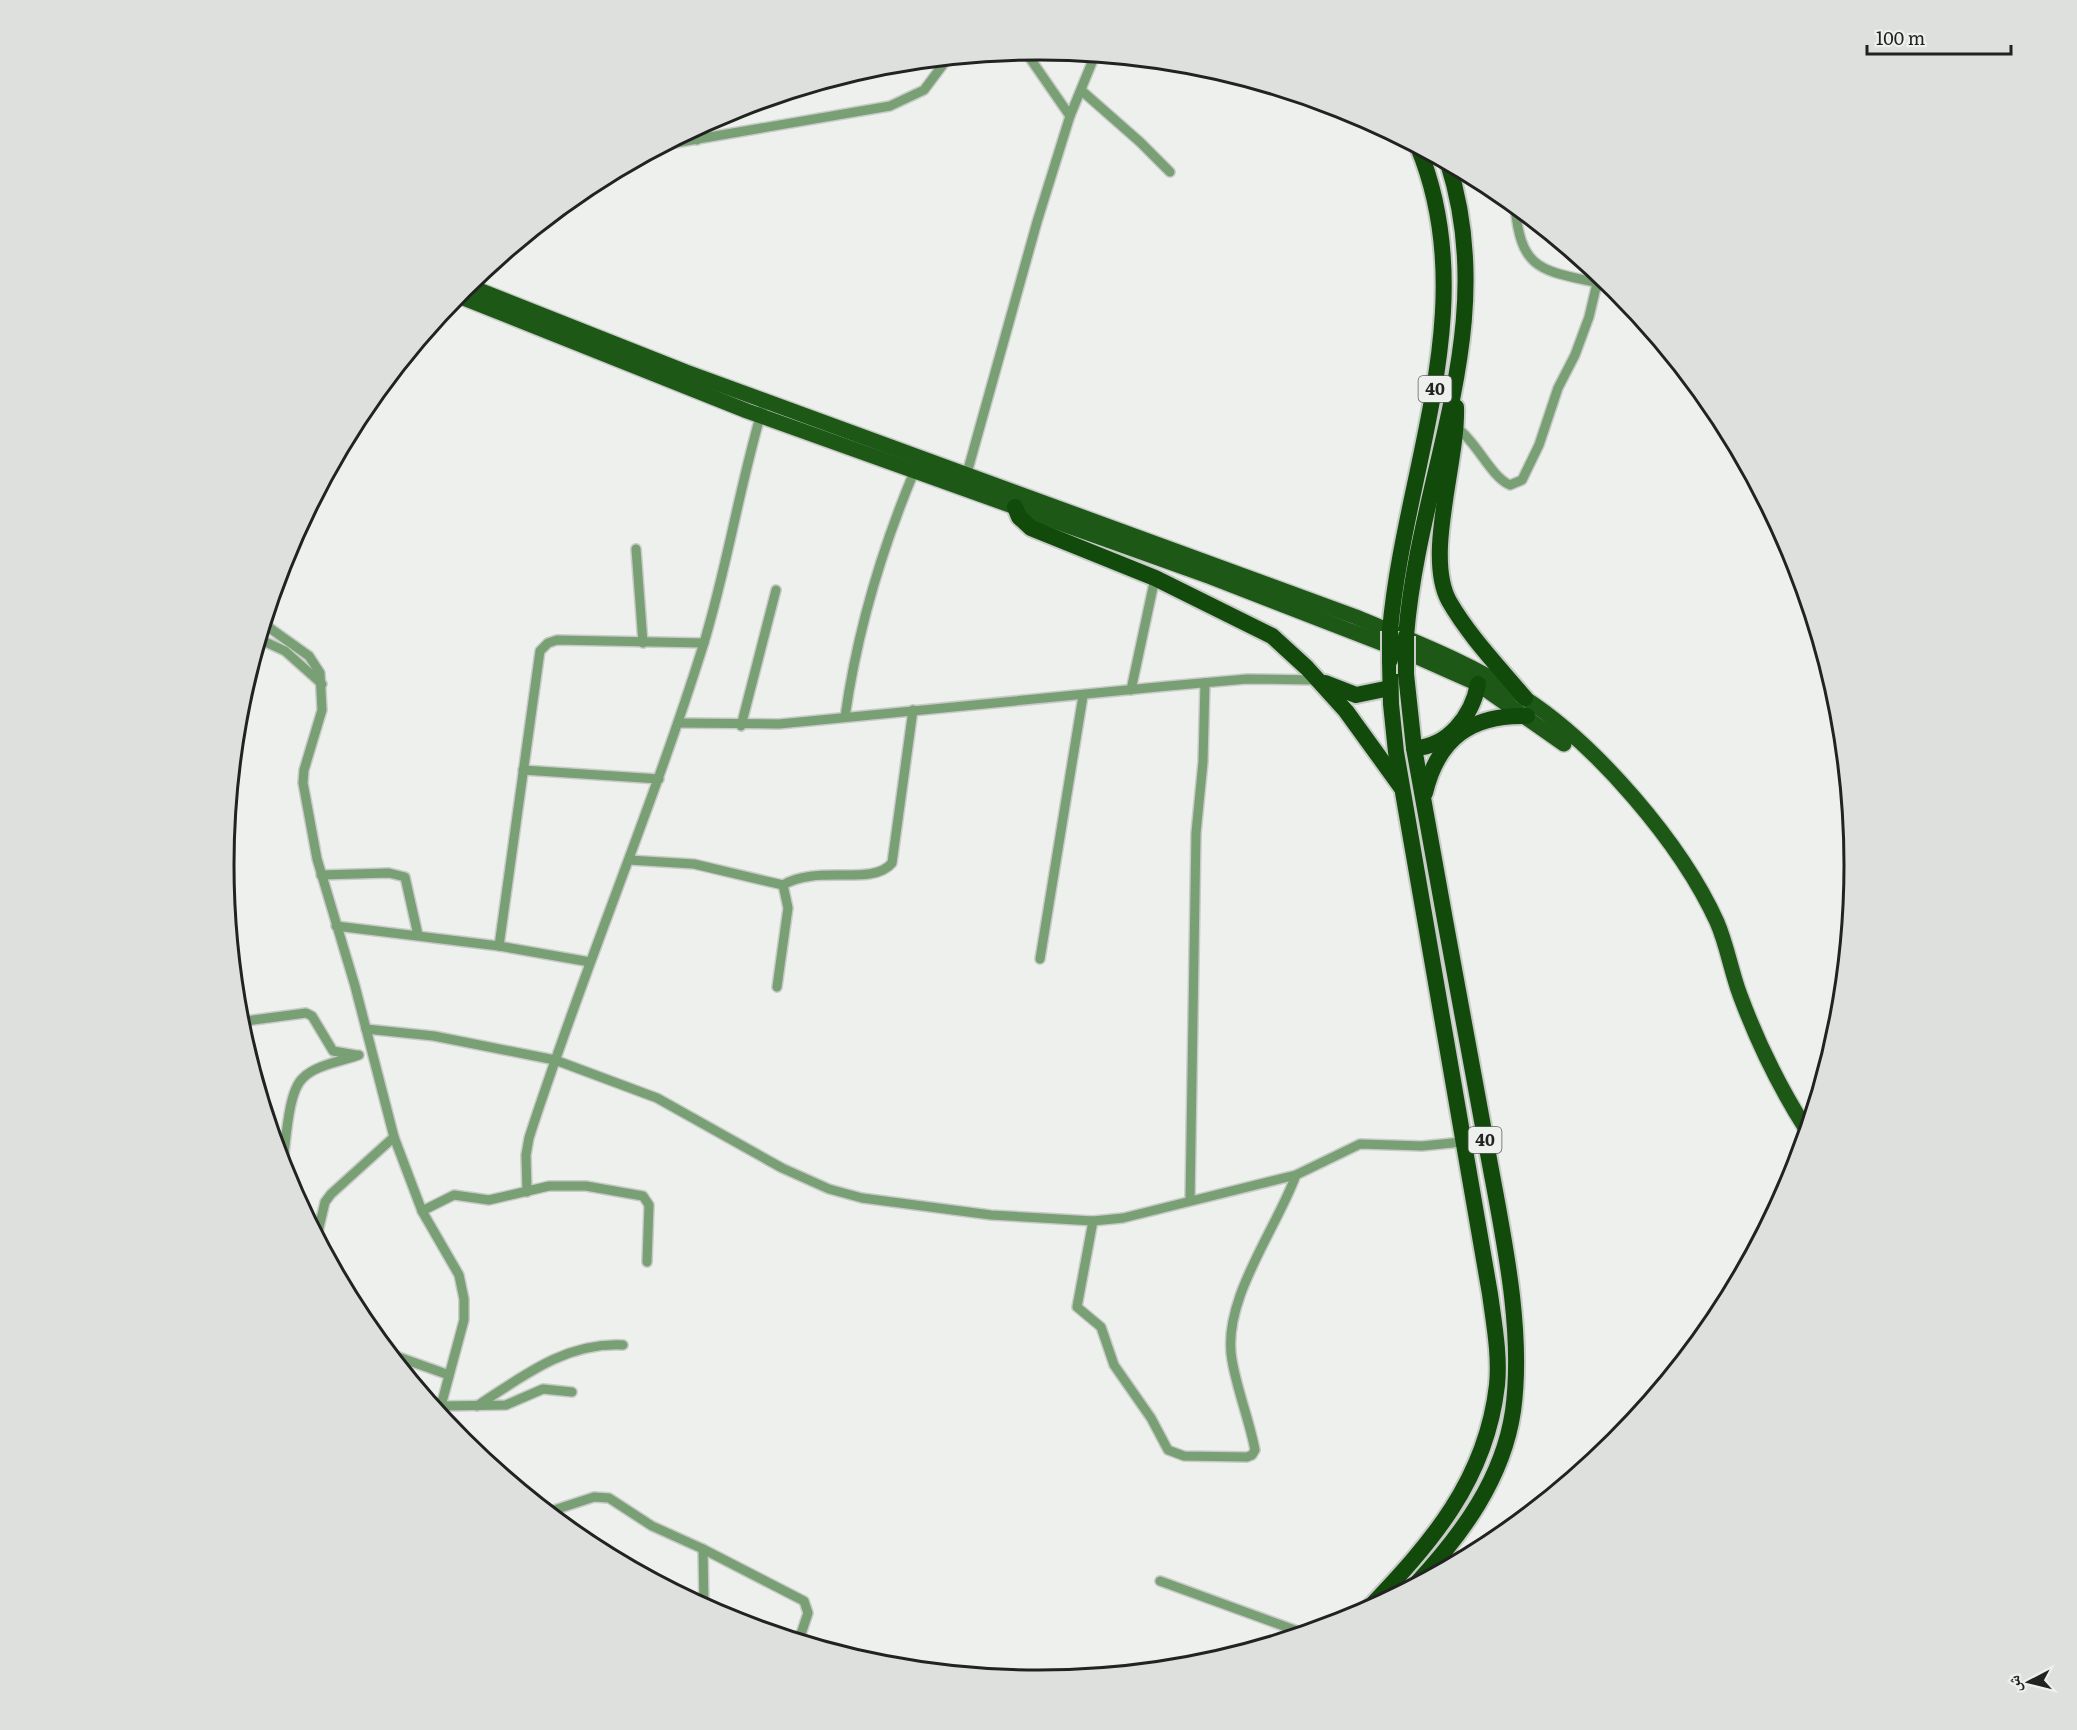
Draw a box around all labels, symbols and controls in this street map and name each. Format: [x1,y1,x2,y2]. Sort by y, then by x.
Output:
scale bar [1867,18,2011,56]
text: 100 m [1876,24,1925,51]
road number: 40 [1418,376,1452,402]
road number: 40 [1468,1127,1502,1153]
north arrow [1999,1652,2059,1712]
text: ش [2000,1674,2026,1694]

